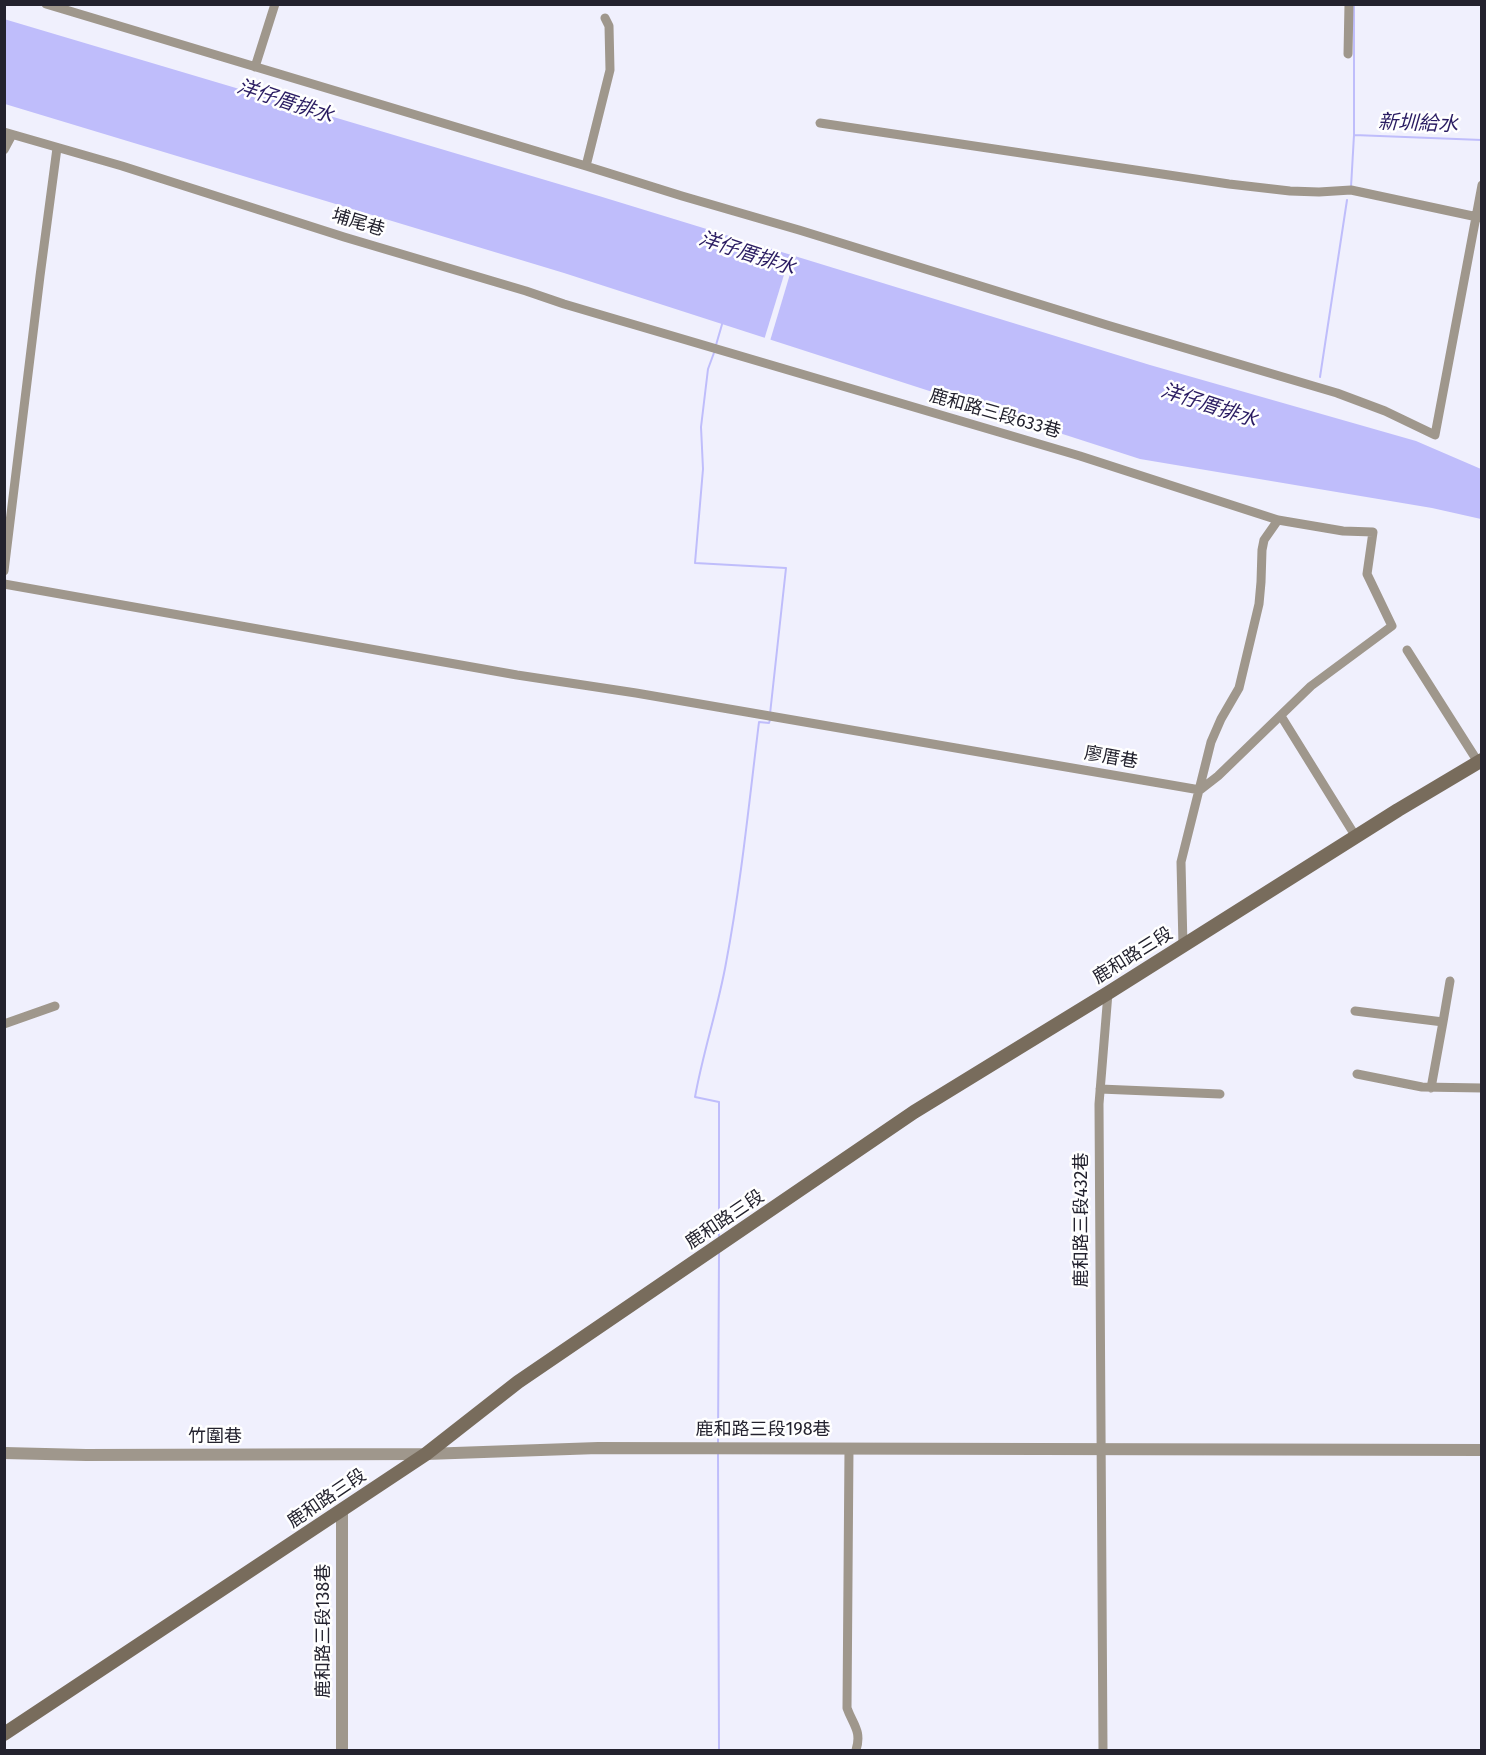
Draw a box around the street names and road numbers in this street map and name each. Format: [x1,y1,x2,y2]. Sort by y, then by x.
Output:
street label: 埔尾巷 [329,205,387,241]
street label: 鹿和路三段633巷 [927,385,1063,443]
street label: 廖厝巷 [1083,743,1139,773]
street label: 鹿和路三段 [1089,923,1177,989]
street label: 鹿和路三段432巷 [1071,1153,1093,1287]
street label: 鹿和路三段 [682,1186,768,1254]
street label: 鹿和路三段198巷 [695,1419,831,1441]
street label: 竹圍巷 [188,1426,242,1448]
street label: 鹿和路三段 [284,1465,370,1533]
street label: 鹿和路三段138巷 [313,1564,335,1698]

